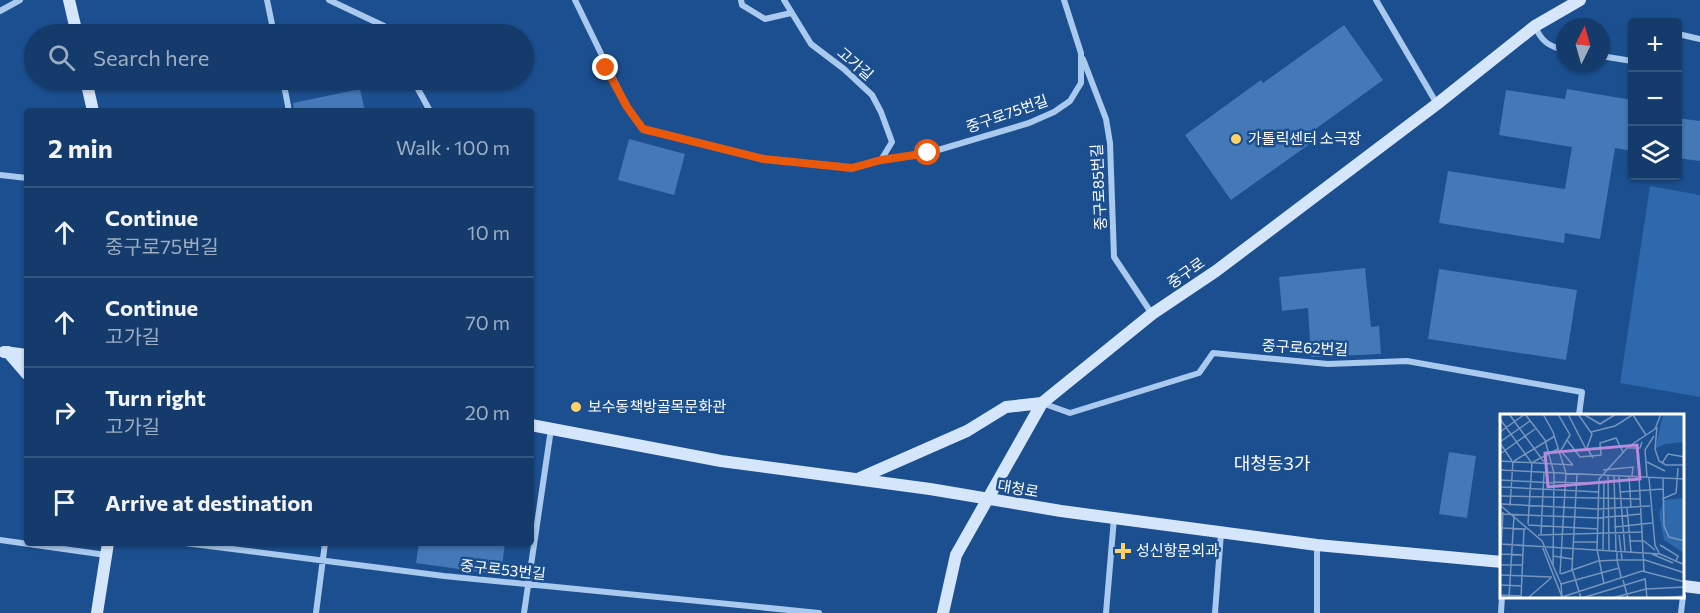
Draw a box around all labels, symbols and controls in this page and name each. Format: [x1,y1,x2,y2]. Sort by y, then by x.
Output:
north arrow [1556,18,1610,72]
map controls [1628,18,1682,180]
button: + [1628,18,1682,72]
search box [24,24,534,90]
icon: search [45,41,78,74]
street label: 고가길 [834,43,877,84]
text: Search here [93,44,209,71]
route end [592,54,618,80]
button: − [1628,72,1682,126]
street label: 중구로75번길 [963,91,1050,135]
button: layers [1628,126,1682,180]
place label: 가톨릭센터 소극장 [1248,129,1361,147]
text: 2 min [48,132,113,163]
marker: 가톨릭센터 소극장 [1229,132,1243,146]
text: Walk · 100 m [396,135,510,159]
route start [914,139,940,165]
street label: 중구로85번길 [1087,143,1109,231]
text: Continue [105,204,198,231]
icon: ahead [48,216,81,249]
text: 10 m [467,220,510,244]
text: 중구로75번길 [105,234,219,258]
street label: 중구로 [1163,253,1208,291]
text: Continue [105,294,198,321]
icon: ahead [48,306,81,339]
text: 70 m [465,310,510,334]
text: 고가길 [105,324,160,348]
street label: 중구로62번길 [1261,336,1349,358]
text: Turn right [105,384,206,411]
icon: right [48,396,81,429]
place label: 보수동책방골목문화관 [588,397,726,415]
text: 20 m [465,400,510,424]
marker: 보수동책방골목문화관 [569,400,583,414]
text: 고가길 [105,414,160,438]
inset map [1500,414,1685,598]
district label: 대청동3가 [1234,452,1311,474]
street label: 대청로 [996,476,1040,500]
icon: arrive [48,486,81,519]
text: Arrive at destination [105,489,313,516]
place label: 성신항문외과 [1136,541,1219,559]
marker: 성신항문외과 [1114,542,1132,560]
street label: 중구로53번길 [459,556,547,582]

